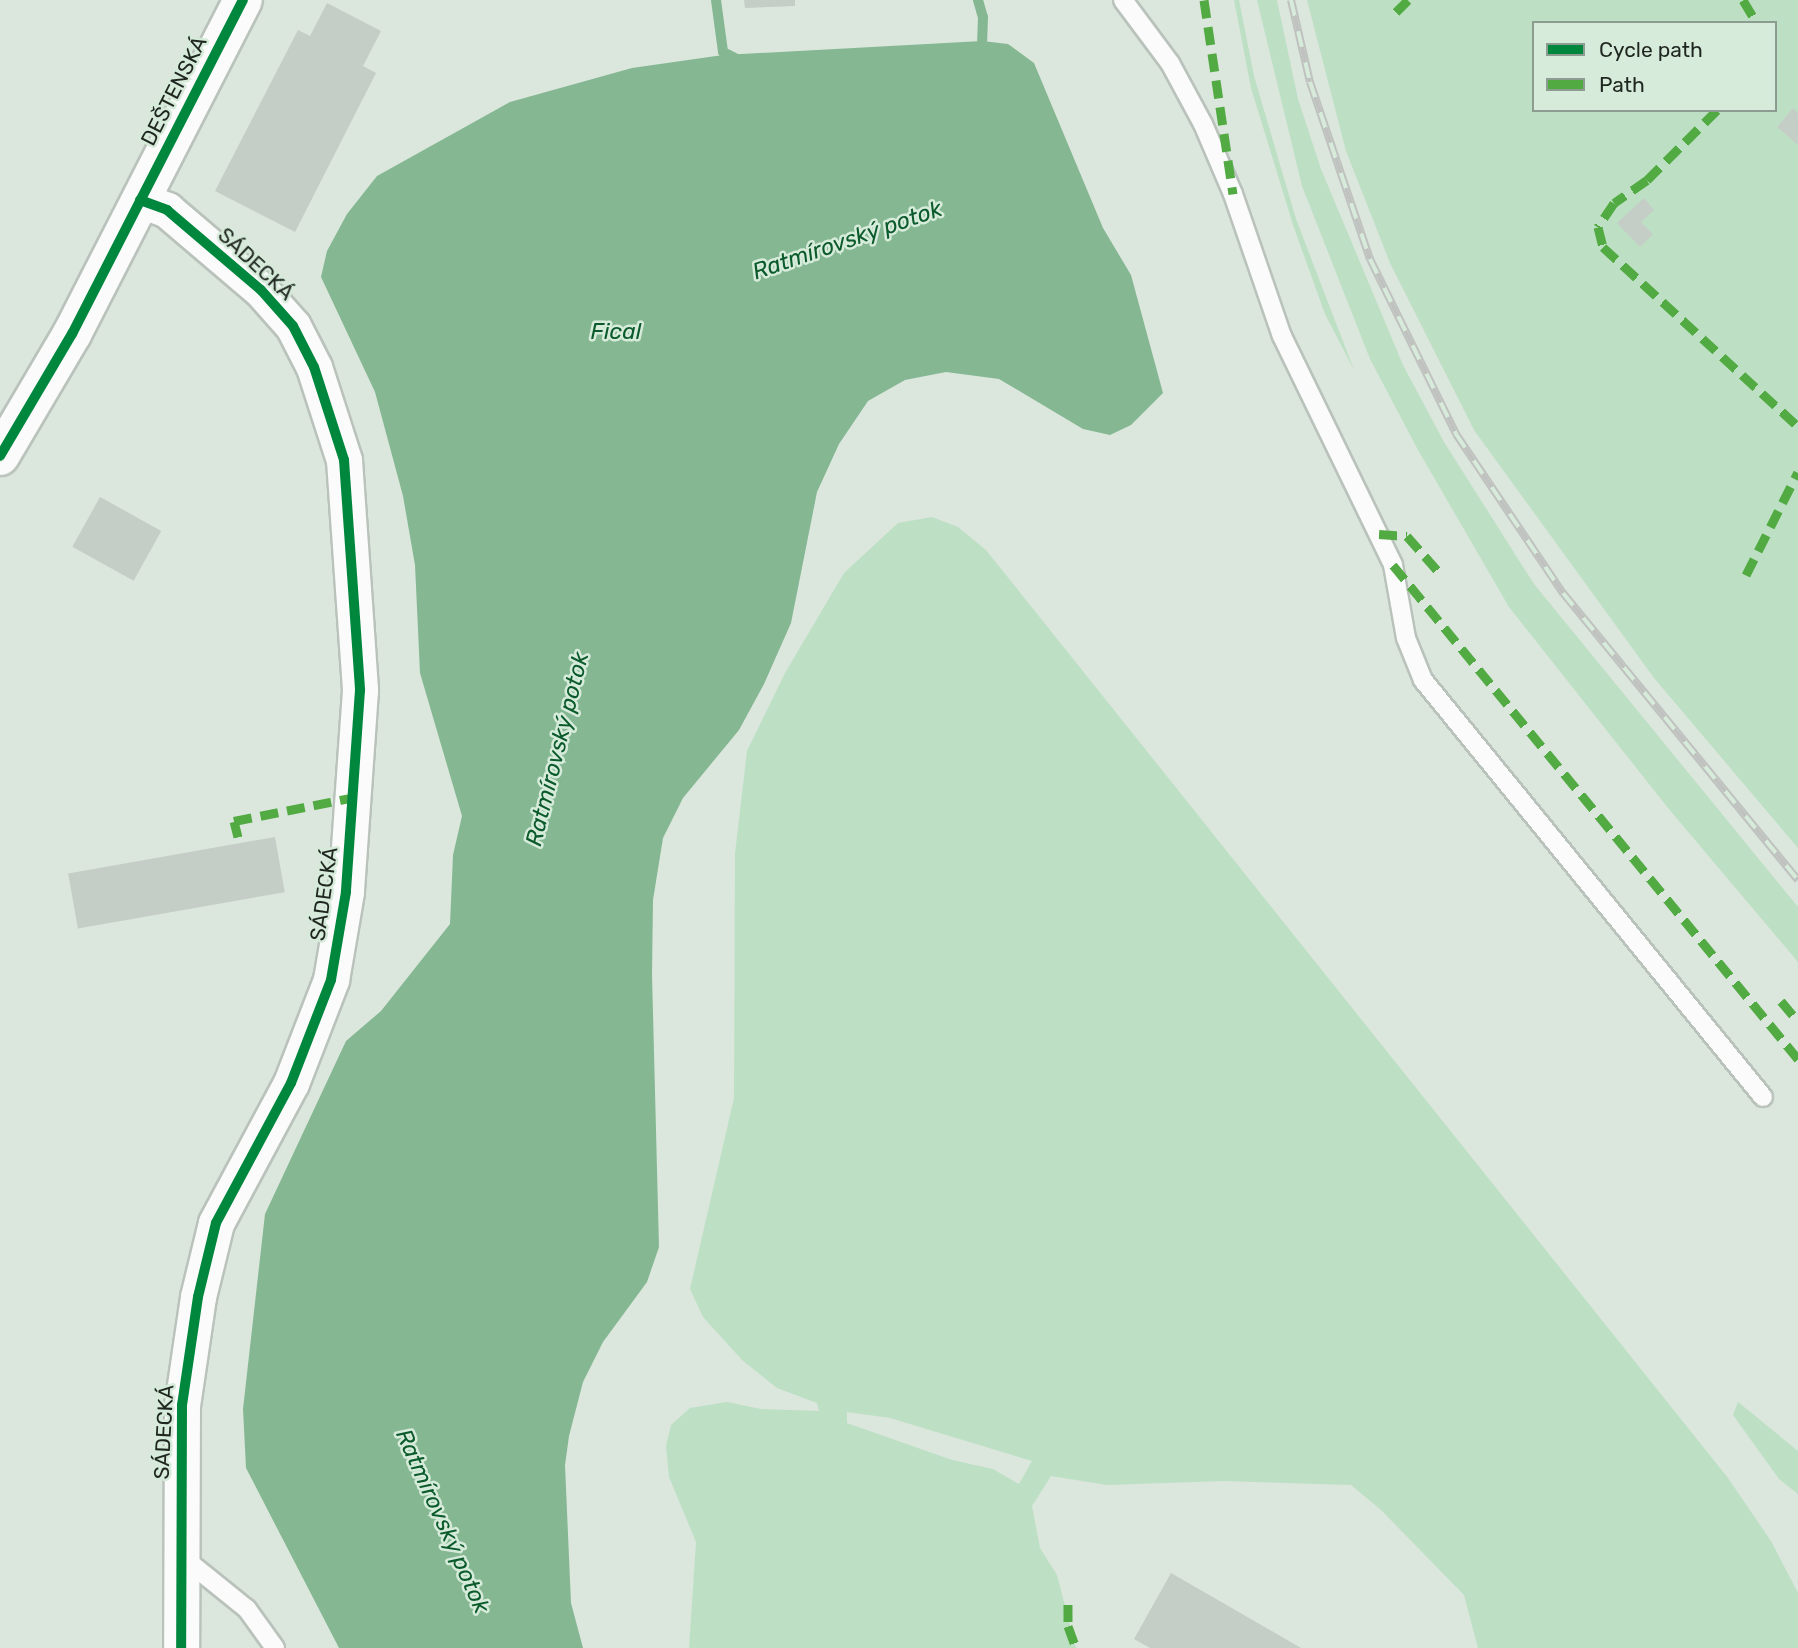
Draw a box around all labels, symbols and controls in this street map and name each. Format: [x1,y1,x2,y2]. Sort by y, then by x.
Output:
legend [1532,21,1777,112]
street label: DEŠTENSKÁ [136,32,212,150]
text: Cycle path [1599,37,1703,62]
text: Path [1599,72,1645,97]
water label: Ratmírovský potok [748,194,946,286]
street label: SÁDECKÁ [213,223,299,305]
water label: Fical [591,317,641,345]
water label: Ratmírovský potok [519,649,595,849]
street label: SÁDECKÁ [305,845,343,943]
street label: SÁDECKÁ [149,1384,179,1480]
water label: Ratmírovský potok [390,1424,496,1618]

